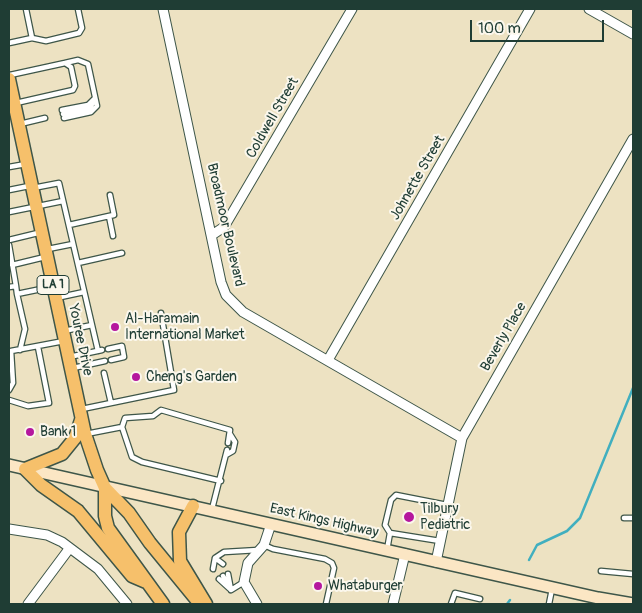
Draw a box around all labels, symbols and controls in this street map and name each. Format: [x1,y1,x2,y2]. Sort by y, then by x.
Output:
scale bar [472,10,606,42]
text: 100 m [478,19,521,38]
street label: Coldwell Street [243,75,303,161]
street label: Johnette Street [387,133,449,223]
street label: Broadmoor Boulevard [203,162,247,288]
road number: LA 1 [37,276,69,294]
street label: Beverly Place [477,299,531,375]
street label: Youree Drive [64,303,96,377]
place label: Al-Haramain International Market [125,311,245,344]
marker: Al-Haramain International Market [109,321,121,333]
place label: Cheng's Garden [146,369,237,385]
marker: Cheng's Garden [130,371,142,383]
place label: Bank 1 [40,424,76,440]
marker: Bank 1 [24,426,36,438]
street label: East Kings Highway [268,500,380,542]
place label: Tilbury Pediatric [420,501,470,534]
marker: Tilbury Pediatric [402,510,416,524]
place label: Whataburger [328,578,403,594]
marker: Whataburger [312,580,324,592]

